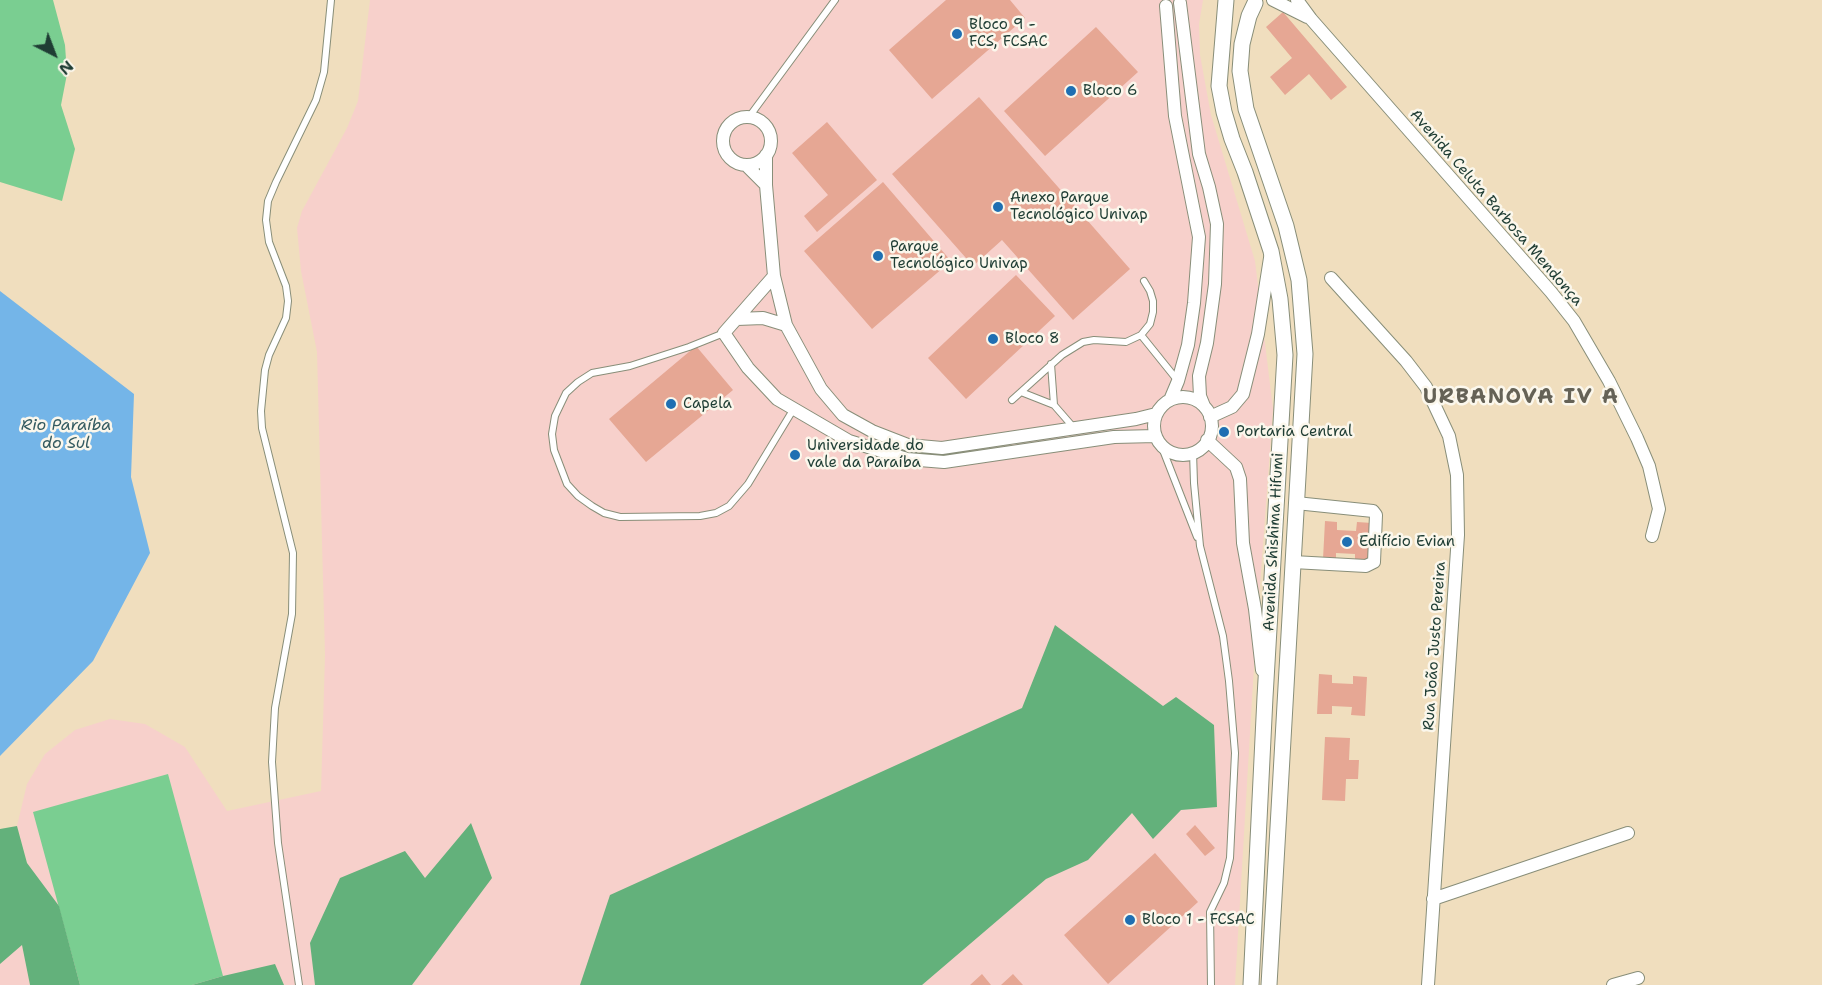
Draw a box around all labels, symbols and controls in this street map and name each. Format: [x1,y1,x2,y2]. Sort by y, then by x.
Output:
place label: Bloco 9 - FCS, FCSAC [969,16,1048,51]
north arrow [24,24,84,84]
marker: Bloco 9 - FCS, FCSAC [950,27,964,41]
text: N [55,56,78,80]
place label: Bloco 6 [1083,82,1137,100]
marker: Bloco 6 [1064,84,1078,98]
street label: Avenida Celuta Barbosa Mendonça [1406,106,1586,310]
place label: Anexo Parque Tecnológico Univap [1010,189,1148,224]
marker: Anexo Parque Tecnológico Univap [991,200,1005,214]
place label: Parque Tecnológico Univap [890,238,1028,273]
marker: Parque Tecnológico Univap [871,249,885,263]
place label: Bloco 8 [1005,330,1059,348]
marker: Bloco 8 [986,332,1000,346]
district label: URBANOVA IV A [1423,385,1619,411]
place label: Capela [683,395,732,413]
marker: Capela [664,397,678,411]
water label: Rio Paraíba do Sul [21,416,111,454]
place label: Portaria Central [1236,423,1353,441]
marker: Portaria Central [1217,425,1231,439]
place label: Universidade do vale da Paraíba [807,437,924,472]
marker: Universidade do vale da Paraíba [788,448,802,462]
street label: Avenida Shishima Hifumi [1260,452,1288,632]
place label: Edifício Evian [1359,533,1455,551]
marker: Edifício Evian [1340,535,1354,549]
street label: Rua João Justo Pereira [1420,561,1450,731]
place label: Bloco 1 - FCSAC [1142,911,1255,929]
marker: Bloco 1 - FCSAC [1123,913,1137,927]

